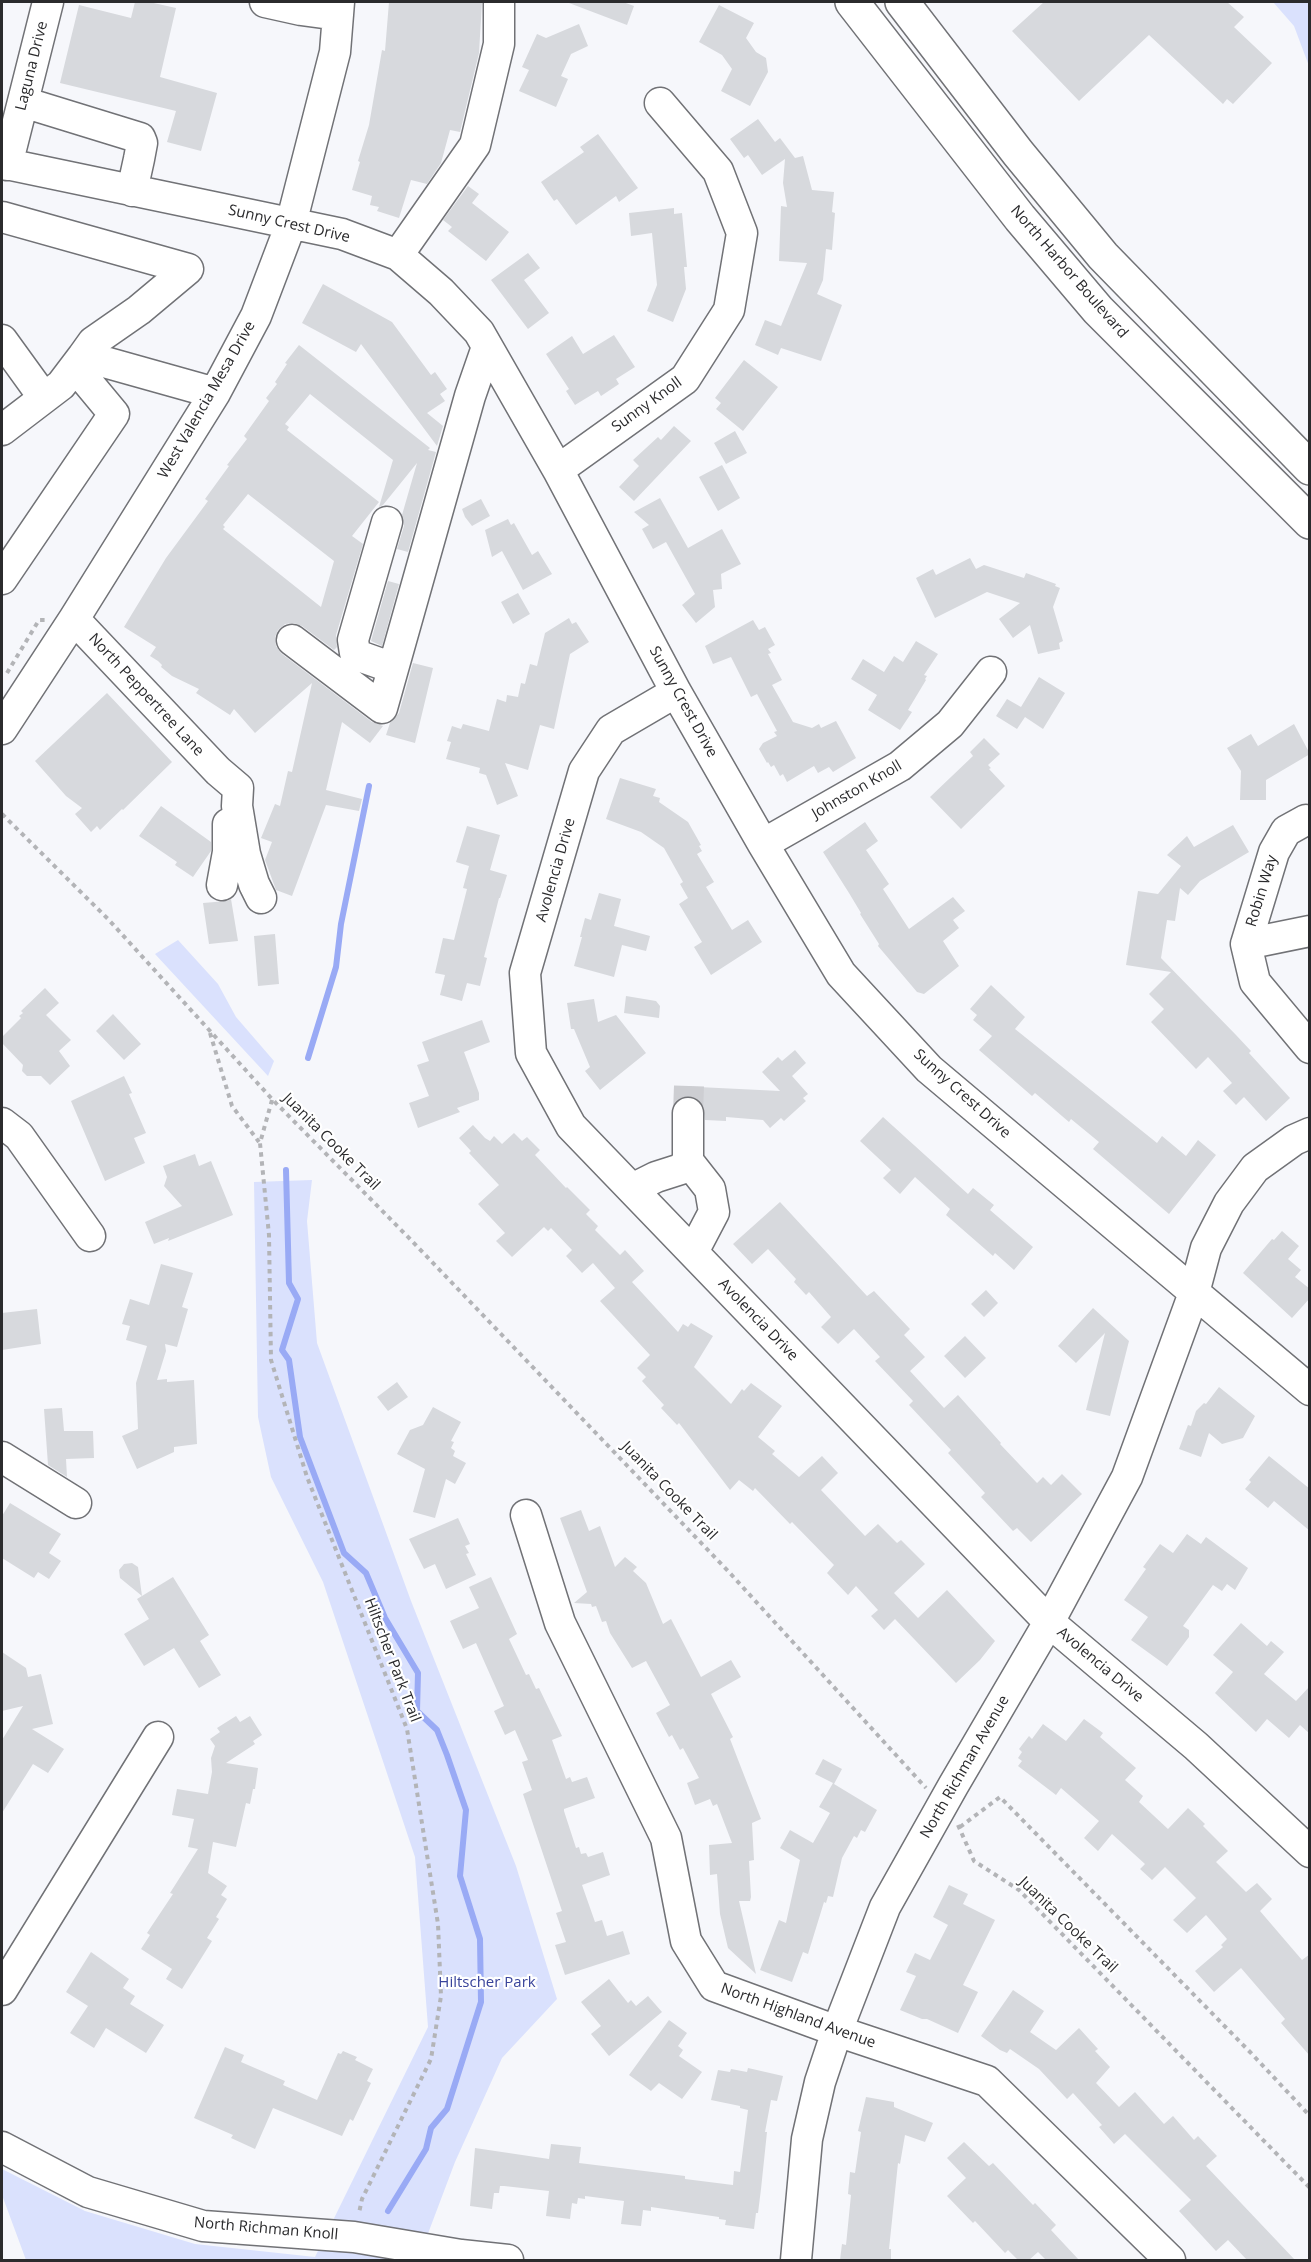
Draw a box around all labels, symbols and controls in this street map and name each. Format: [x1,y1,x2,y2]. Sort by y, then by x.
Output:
street label: Laguna Drive [12,19,52,113]
street label: Sunny Crest Drive [226,201,352,247]
street label: North Harbor Boulevard [1006,202,1132,342]
street label: West Valencia Mesa Drive [155,318,259,482]
street label: Sunny Knoll [608,374,686,436]
street label: North Peppertree Lane [84,630,208,760]
street label: Sunny Crest Drive [645,643,721,761]
street label: Johnston Knoll [809,757,905,823]
street label: Avolencia Drive [533,816,579,924]
street label: Robin Way [1243,853,1281,929]
street label: Sunny Crest Drive [910,1046,1014,1142]
street label: Juanita Cooke Trail [279,1090,383,1194]
street label: Avolencia Drive [714,1275,802,1365]
street label: Juanita Cooke Trail [617,1438,721,1544]
street label: Hiltscher Park Trail [360,1595,424,1725]
street label: Avolencia Drive [1053,1624,1147,1706]
street label: North Richman Avenue [917,1692,1013,1842]
street label: Juanita Cooke Trail [1015,1873,1121,1977]
park label: Hiltscher Park [438,1974,536,1992]
street label: North Highland Avenue [718,1980,878,2052]
street label: North Richman Knoll [193,2214,339,2244]

